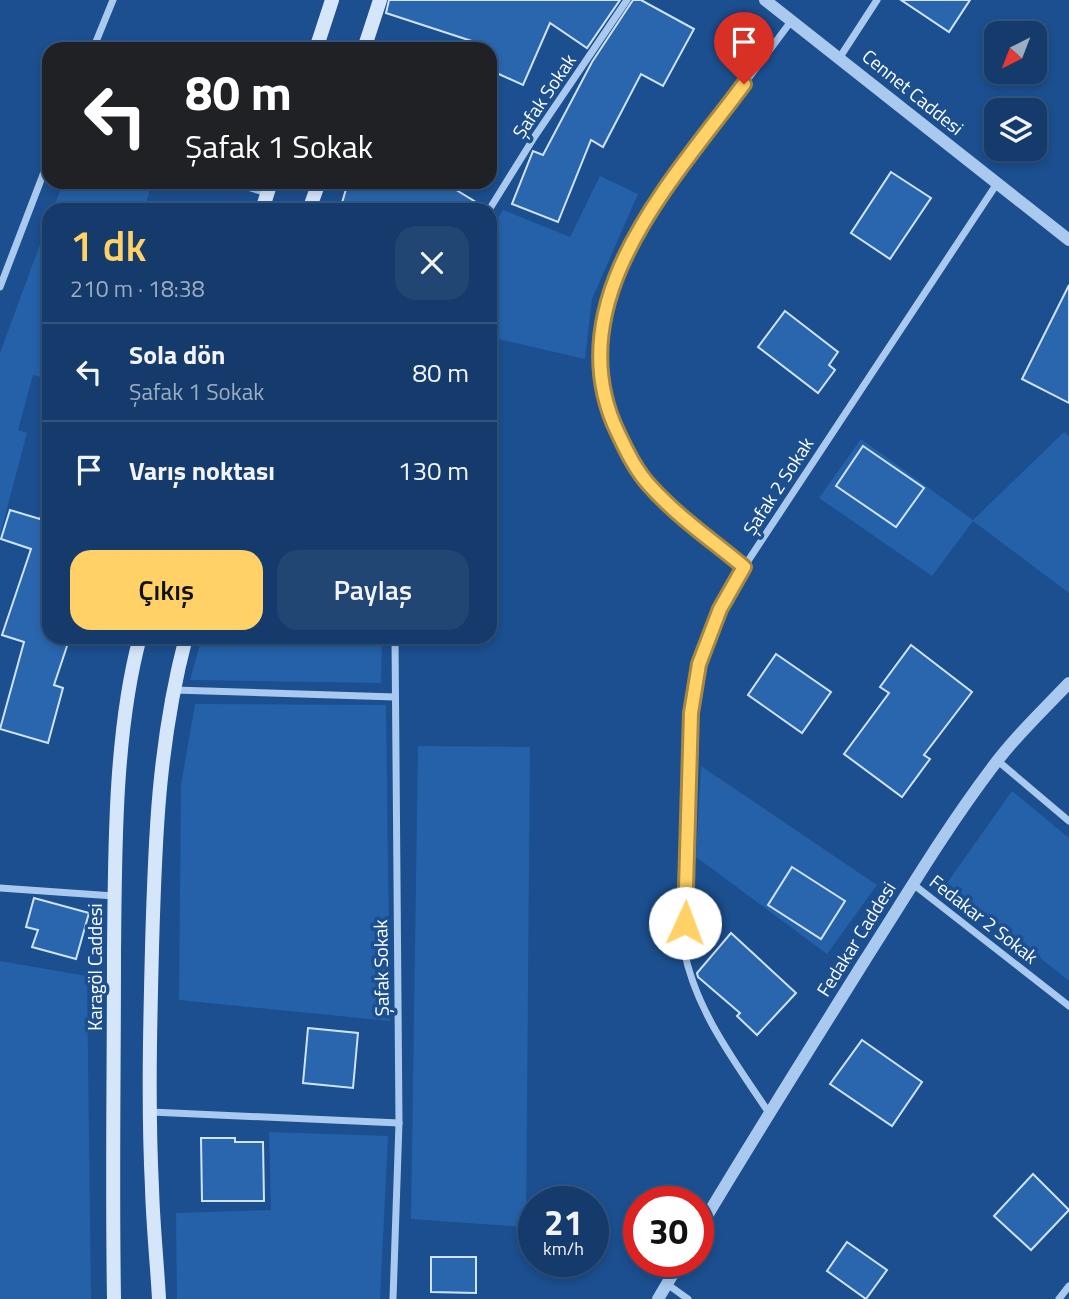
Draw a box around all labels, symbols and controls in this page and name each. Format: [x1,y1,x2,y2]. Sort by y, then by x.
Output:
pin [714,12.0,774,84]
north arrow [984,21,1046,84]
map controls [984,21,1047,161]
icon: arrive [725,23,763,61]
street label: Cennet Caddesi [856,42,970,142]
street label: Şafak Sokak [504,47,583,144]
text: 80 m [185,54,292,129]
icon: left [70,70,161,161]
button: layers [984,98,1047,161]
text: Şafak 1 Sokak [185,122,373,170]
text: 1 dk [70,213,146,277]
button: close [395,226,469,300]
text: 210 m · 18:38 [70,271,205,306]
text: Sola dön [129,335,226,374]
icon: left [70,353,108,391]
text: 80 m [412,353,469,392]
text: Şafak 1 Sokak [129,374,264,409]
street label: Şafak 2 Sokak [735,431,820,540]
icon: arrive [70,451,108,489]
text: Varış noktası [129,451,275,490]
text: 130 m [398,451,469,490]
button: Çıkış [70,550,263,630]
button: Paylaş [277,550,469,630]
street label: Fedakar 2 Sokak [924,867,1045,970]
street label: Fedakar Caddesi [809,876,902,1002]
position arrow [648,886,722,960]
street label: Karagöl Caddesi [80,903,109,1031]
street label: Şafak Sokak [365,919,396,1017]
speed limit sign: 30 [623,1186,714,1277]
text: 21 [544,1195,583,1249]
text: km/h [543,1235,584,1262]

